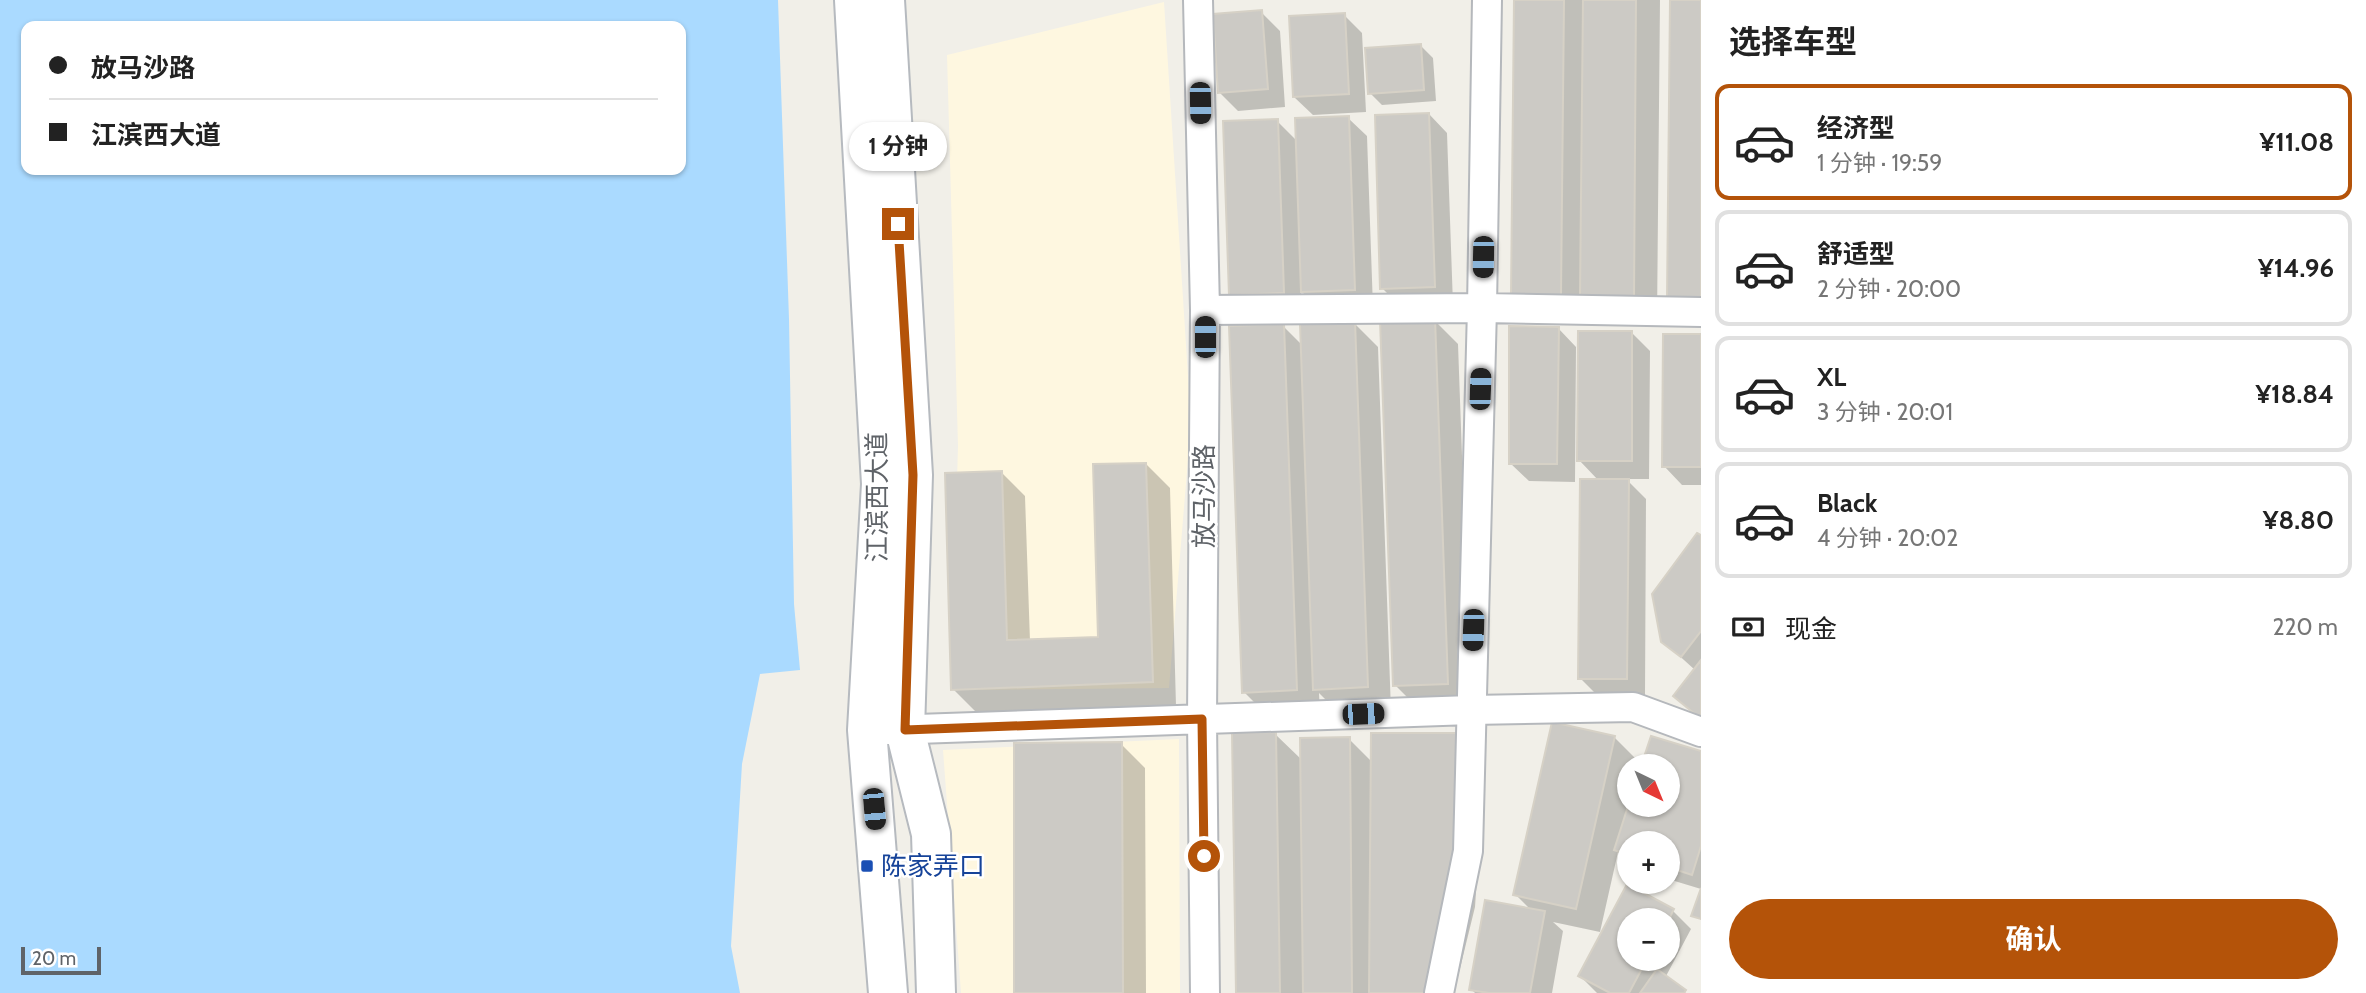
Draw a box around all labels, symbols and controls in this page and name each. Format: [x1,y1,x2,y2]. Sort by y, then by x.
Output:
text: 选择车型 [1729,22,1857,61]
text: 放马沙路 [91,52,195,84]
car [1190,82,1211,124]
icon: car [1733,111,1796,174]
text: 经济型 [1817,112,1895,144]
text: 江滨西大道 [91,119,221,151]
callout: 1 分钟 [849,122,947,172]
text: ¥11.08 [2260,126,2334,158]
text: 1 分钟 [868,132,928,160]
text: 1 分钟 · 19:59 [1817,149,1942,177]
route end [882,208,914,240]
car [1473,236,1494,278]
icon: car [1733,237,1796,300]
text: 舒适型 [1817,238,1895,270]
text: ¥14.96 [2258,252,2334,284]
text: 2 分钟 · 20:00 [1817,275,1961,303]
car [1195,316,1216,358]
text: XL [1817,361,1846,393]
icon: car [1733,363,1796,426]
car [1469,368,1492,410]
text: ¥18.84 [2255,378,2334,410]
text: 3 分钟 · 20:01 [1817,398,1953,426]
street label: 江滨西大道 [861,432,893,562]
street label: 放马沙路 [1188,444,1220,548]
text: Black [1817,487,1877,519]
icon: car [1733,489,1796,552]
text: ¥8.80 [2263,504,2334,536]
text: 4 分钟 · 20:02 [1817,524,1958,552]
icon: cash [1729,608,1767,646]
car [1462,609,1485,651]
text: 现金 [1785,613,1837,645]
text: 220 m [2272,613,2338,641]
car [1342,703,1385,725]
north arrow [1617,754,1680,817]
map controls [1617,754,1680,971]
car [862,787,887,831]
button: + [1617,831,1680,894]
route start [1188,840,1220,872]
place label: 陈家弄口 [881,850,985,882]
marker: 陈家弄口 [859,858,875,874]
button: 确认 [1729,899,2338,979]
button: − [1617,908,1680,971]
scale bar [21,944,102,976]
text: 20 m [32,947,76,970]

